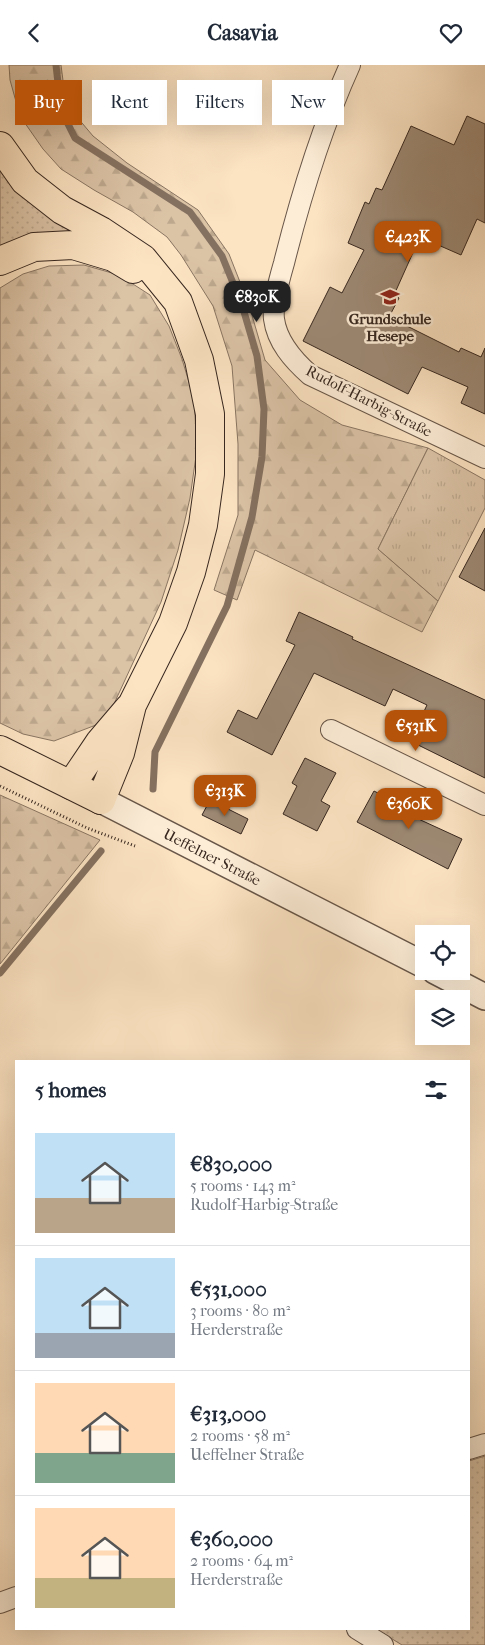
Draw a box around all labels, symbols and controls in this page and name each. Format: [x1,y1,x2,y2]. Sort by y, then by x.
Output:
icon: back [20,19,48,47]
icon: heart [437,19,465,47]
text: Casavia [207,20,278,46]
chip: Buy [15,80,82,125]
chip: Rent [92,80,167,125]
chip: Filters [177,80,262,125]
chip: New [272,80,344,125]
pin: €423K [373,221,443,263]
text: €423K [385,227,431,246]
pin: €830K [222,281,292,323]
school or university icon: Grundschule Hesepe [379,286,401,308]
text: €830K [235,287,279,306]
place label: Grundschule Hesepe [349,310,432,345]
street label: Rudolf-Harbig-Straße [303,361,436,441]
pin: €531K [381,709,451,752]
text: €531K [396,716,436,735]
pin: €313K [190,775,260,817]
text: €313K [205,781,245,800]
pin: €360K [374,787,444,830]
text: €360K [386,794,432,813]
street label: Ueffelner Straße [160,825,264,890]
map controls [415,925,470,1045]
button: locate [415,925,470,980]
button: layers [415,990,470,1045]
icon: filters [422,1076,450,1104]
text: 5 homes [35,1078,106,1102]
text: €830,000 [190,1152,272,1176]
icon: home [75,1153,135,1213]
text: 5 rooms · 143 m² [190,1176,295,1195]
text: Rudolf-Harbig-Straße [190,1195,338,1214]
text: €531,000 [190,1277,267,1301]
icon: home [75,1278,135,1338]
text: 3 rooms · 80 m² [190,1301,290,1320]
text: Herderstraße [190,1320,283,1339]
text: €313,000 [190,1402,266,1426]
icon: home [75,1403,135,1463]
text: 2 rooms · 58 m² [190,1426,290,1445]
text: Ueffelner Straße [190,1445,304,1464]
text: €360,000 [190,1527,273,1551]
icon: home [75,1528,135,1588]
text: 2 rooms · 64 m² [190,1551,293,1570]
text: Herderstraße [190,1570,283,1589]

